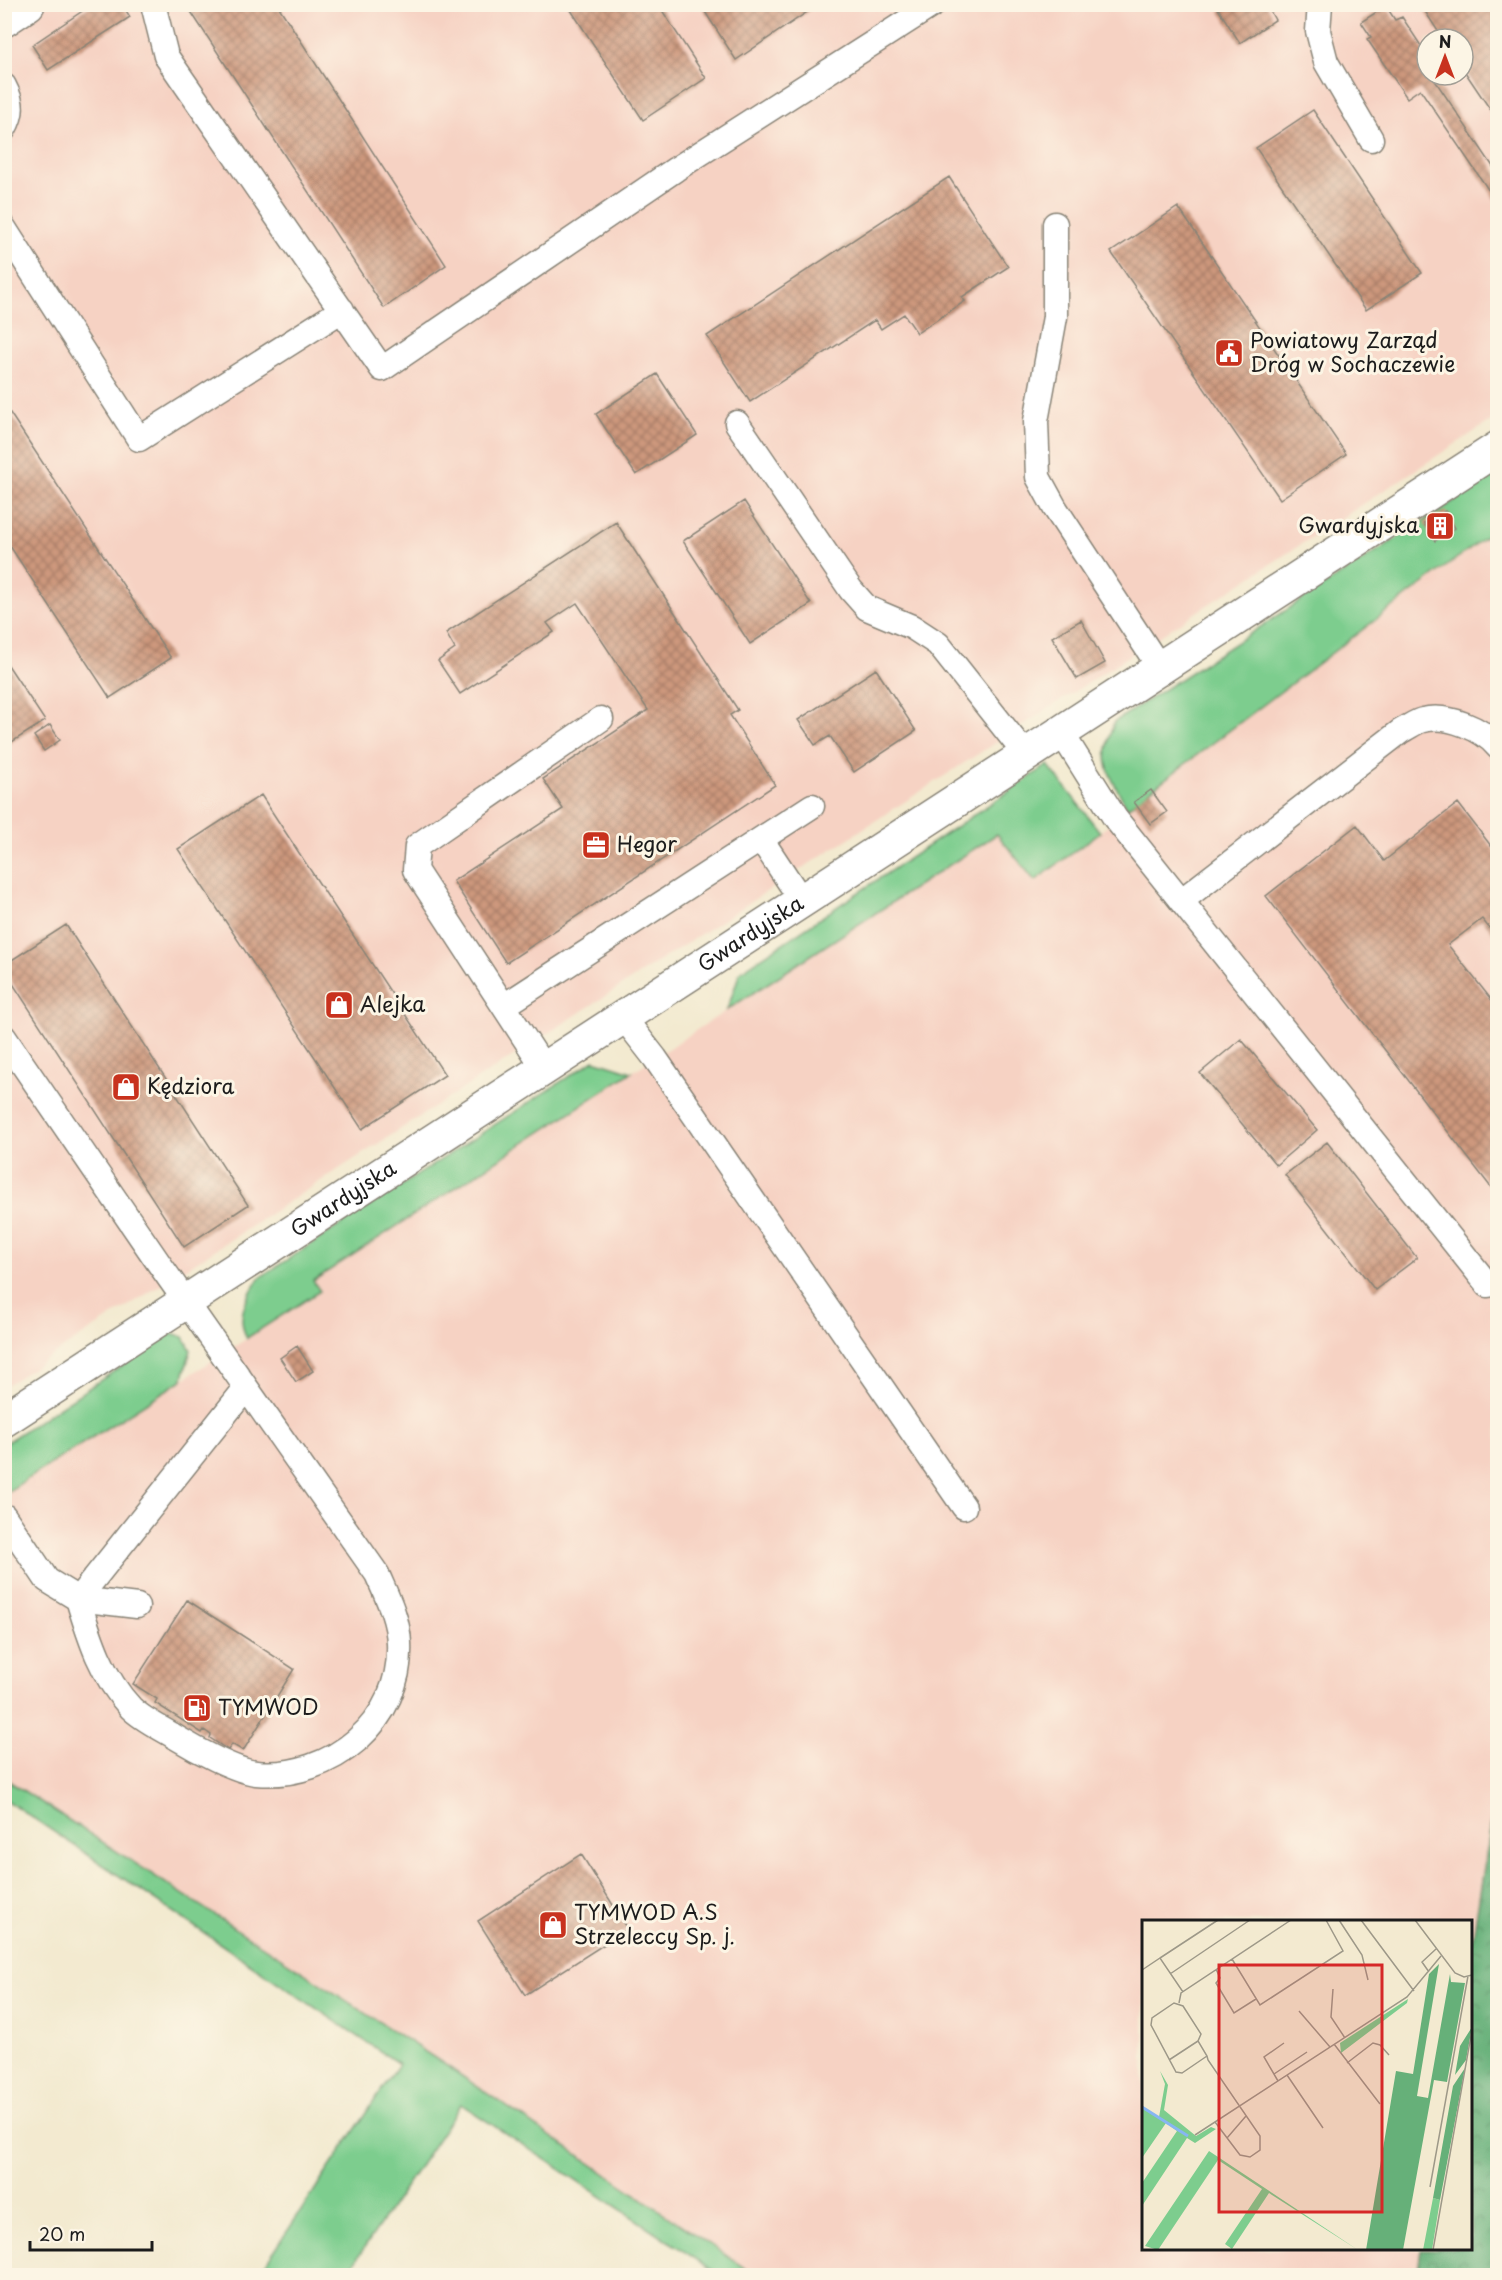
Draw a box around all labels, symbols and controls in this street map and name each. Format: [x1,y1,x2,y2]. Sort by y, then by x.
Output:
north arrow [1415,27,1475,87]
text: N [1439,29,1451,53]
place label: Powiatowy Zarząd Dróg w Sochaczewie [1250,323,1455,379]
public building icon: Powiatowy Zarząd Dróg w Sochaczewie [1213,337,1245,369]
place label: Gwardyjska [1298,508,1419,540]
building icon: Gwardyjska [1424,510,1456,542]
place label: Hegor [617,827,677,859]
office icon: Hegor [580,829,612,861]
street label: Gwardyjska [690,886,809,979]
place label: Alejka [360,987,425,1019]
shop icon: Alejka [323,989,355,1021]
place label: Kędziora [147,1069,235,1101]
shop icon: Kędziora [110,1071,142,1103]
street label: Gwardyjska [283,1151,402,1244]
place label: TYMWOD [218,1690,319,1722]
fuel station icon: TYMWOD [181,1692,213,1724]
place label: TYMWOD A.S Strzeleccy Sp. j. [574,1895,735,1951]
shop icon: TYMWOD A.S Strzeleccy Sp. j. [537,1909,569,1941]
inset map [1142,1920,1472,2250]
scale bar [30,2214,152,2252]
text: 20 m [39,2220,85,2247]

